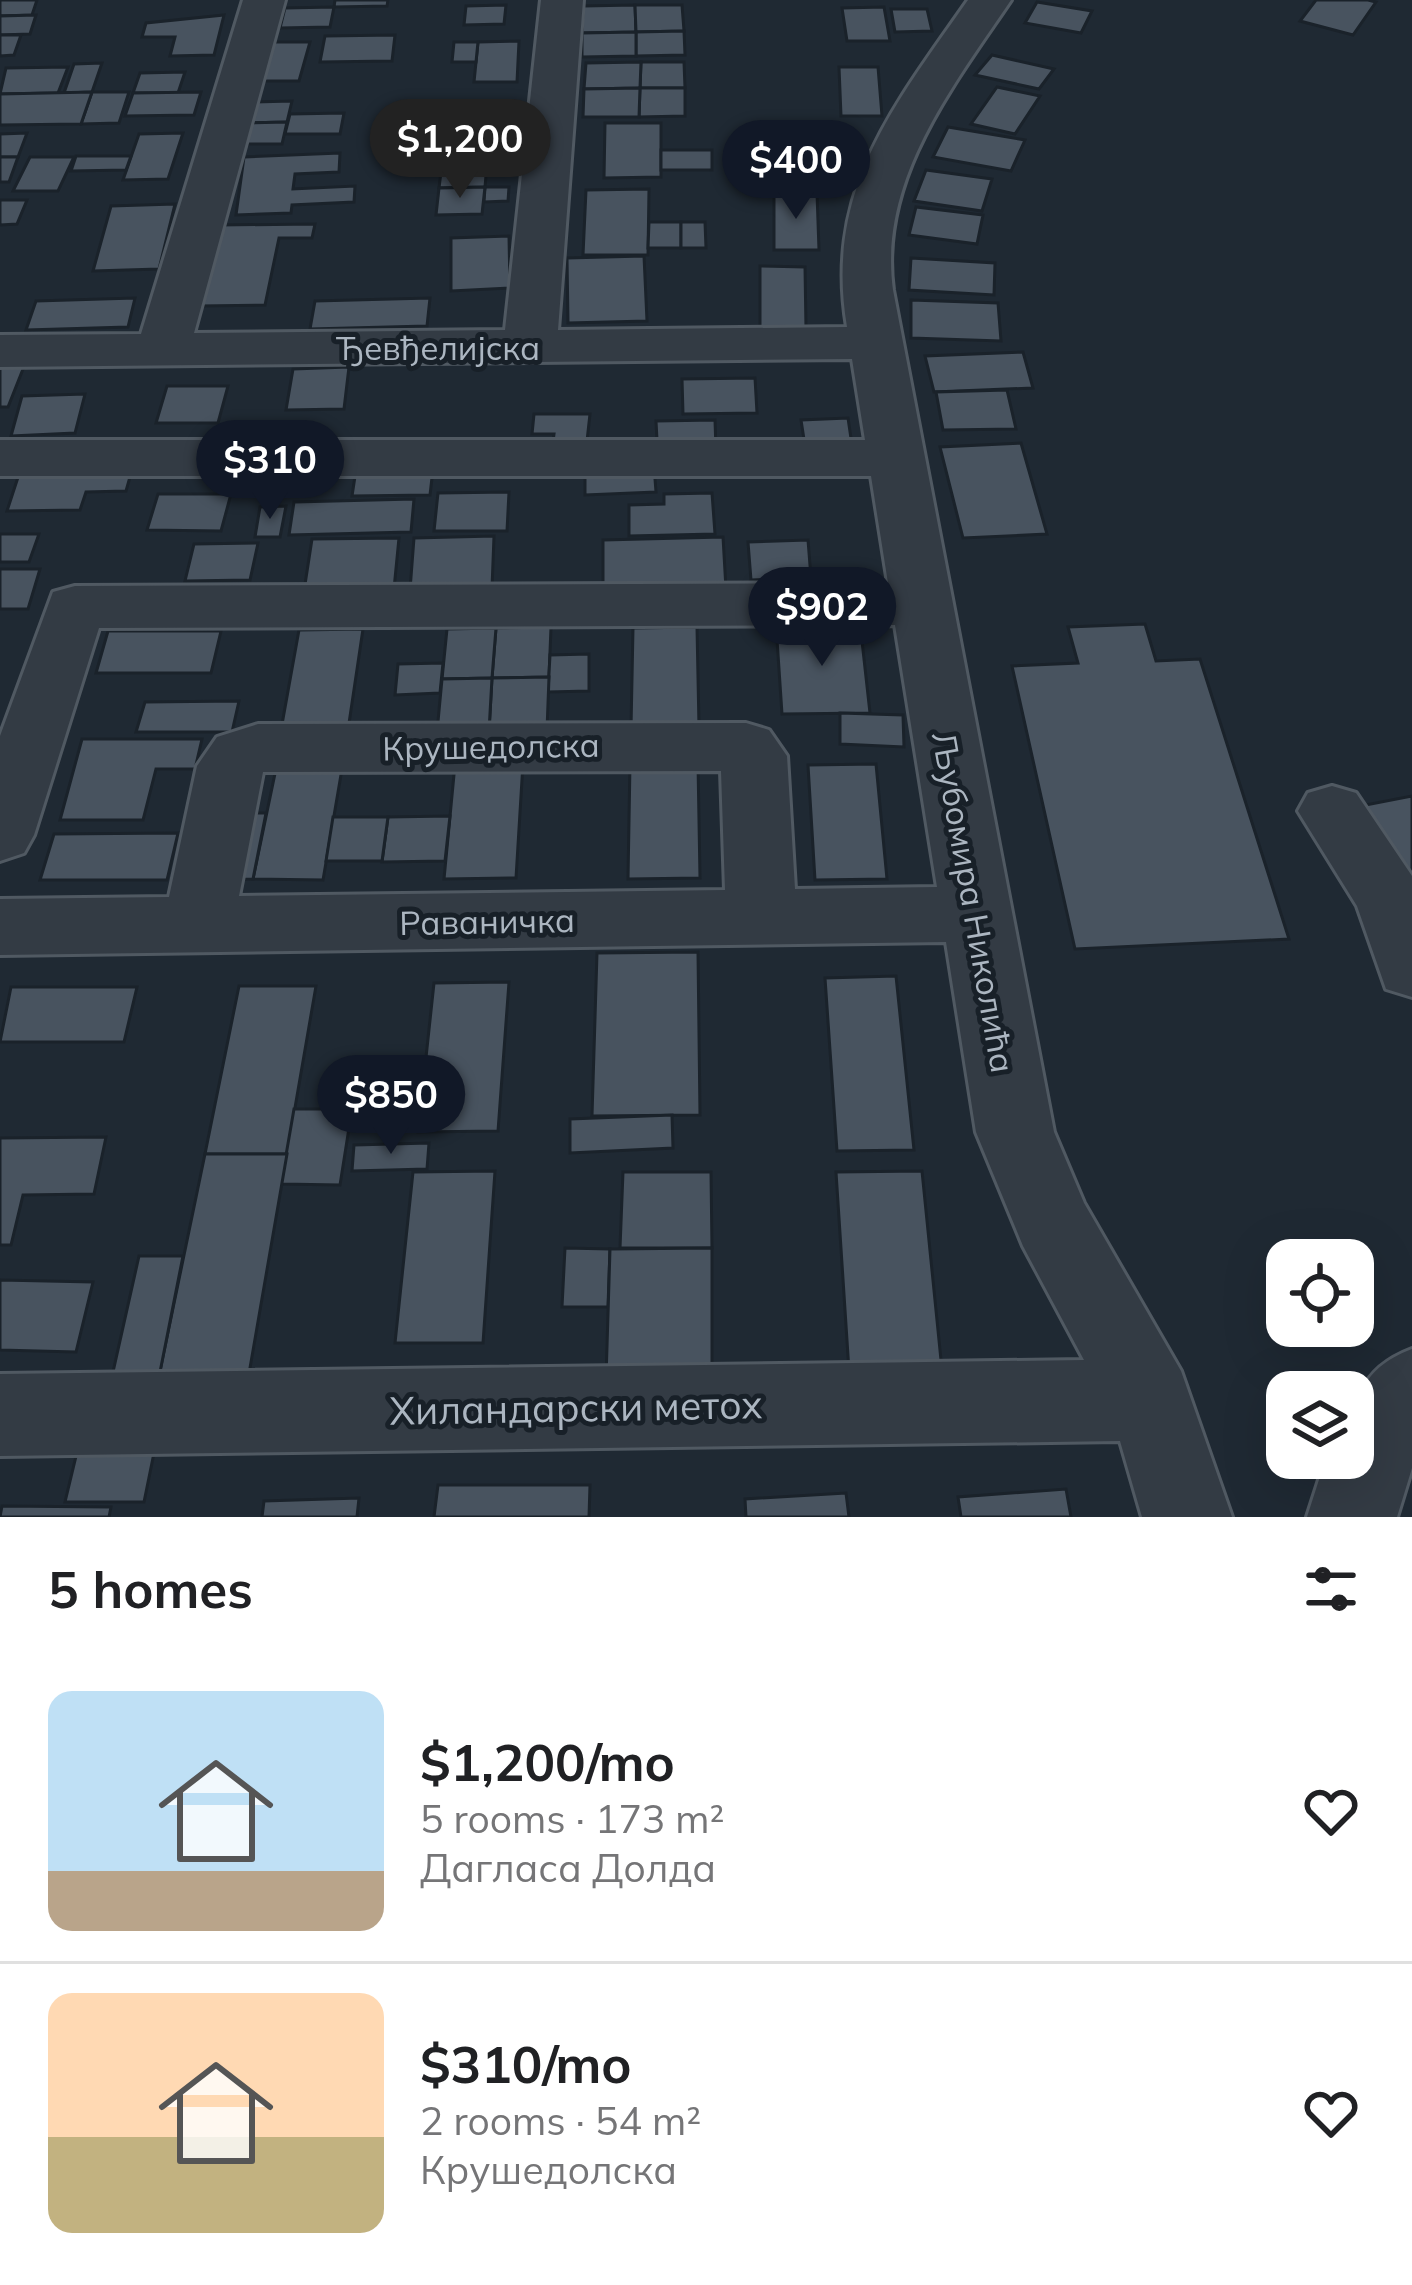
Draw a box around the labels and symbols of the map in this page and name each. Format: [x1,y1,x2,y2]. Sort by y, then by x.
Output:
pin: $1,200 [362,99,558,201]
pin: $400 [725,120,867,222]
street label: Ђевђелијска [336,327,540,368]
pin: $310 [199,420,341,522]
pin: $902 [751,567,893,669]
street label: Крушедолска [382,724,600,768]
street label: Љубомира Николића [924,728,1024,1076]
street label: Раваничка [399,899,575,943]
pin: $850 [320,1055,462,1157]
street label: Хиландарски метох [389,1379,763,1435]

